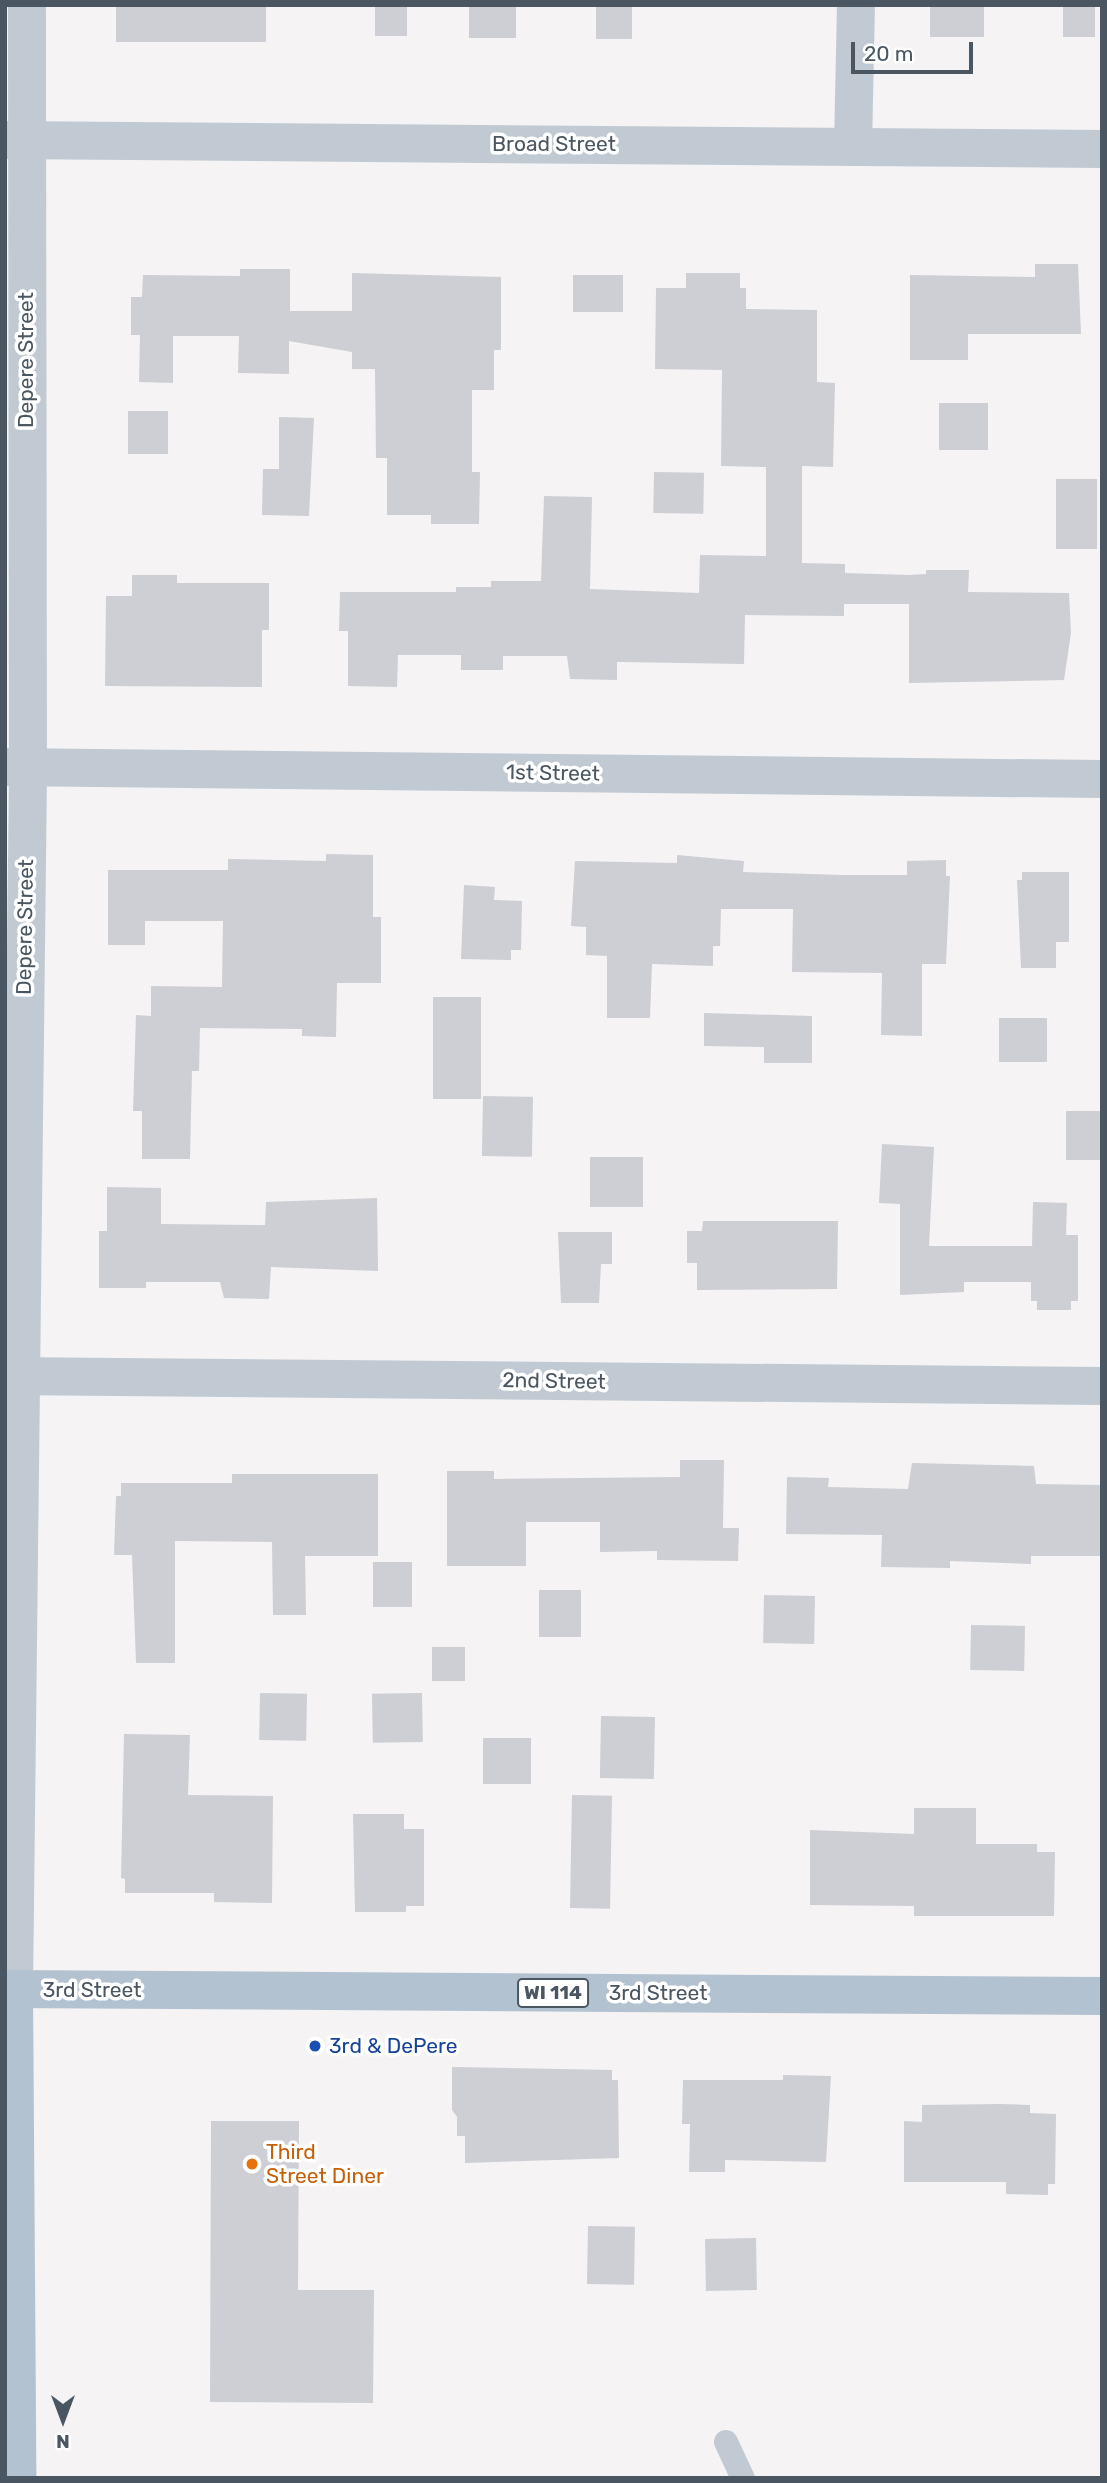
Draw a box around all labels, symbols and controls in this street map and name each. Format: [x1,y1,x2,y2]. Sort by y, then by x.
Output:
scale bar [855,28,978,72]
text: 20 m [864,41,913,66]
street label: Broad Street [492,131,616,157]
street label: Depere Street [13,292,39,428]
street label: 1st Street [506,760,600,786]
street label: Depere Street [11,859,39,995]
street label: 2nd Street [502,1367,606,1395]
street label: 3rd Street [43,1977,141,2003]
road number: WI 114 [516,1978,590,2008]
street label: 3rd Street [609,1980,707,2006]
place label: 3rd & DePere [329,2033,458,2059]
marker: 3rd & DePere [307,2038,323,2054]
place label: Third Street Diner [266,2139,384,2189]
marker: Third Street Diner [244,2156,260,2172]
north arrow [28,2385,98,2455]
text: N [56,2430,70,2453]

